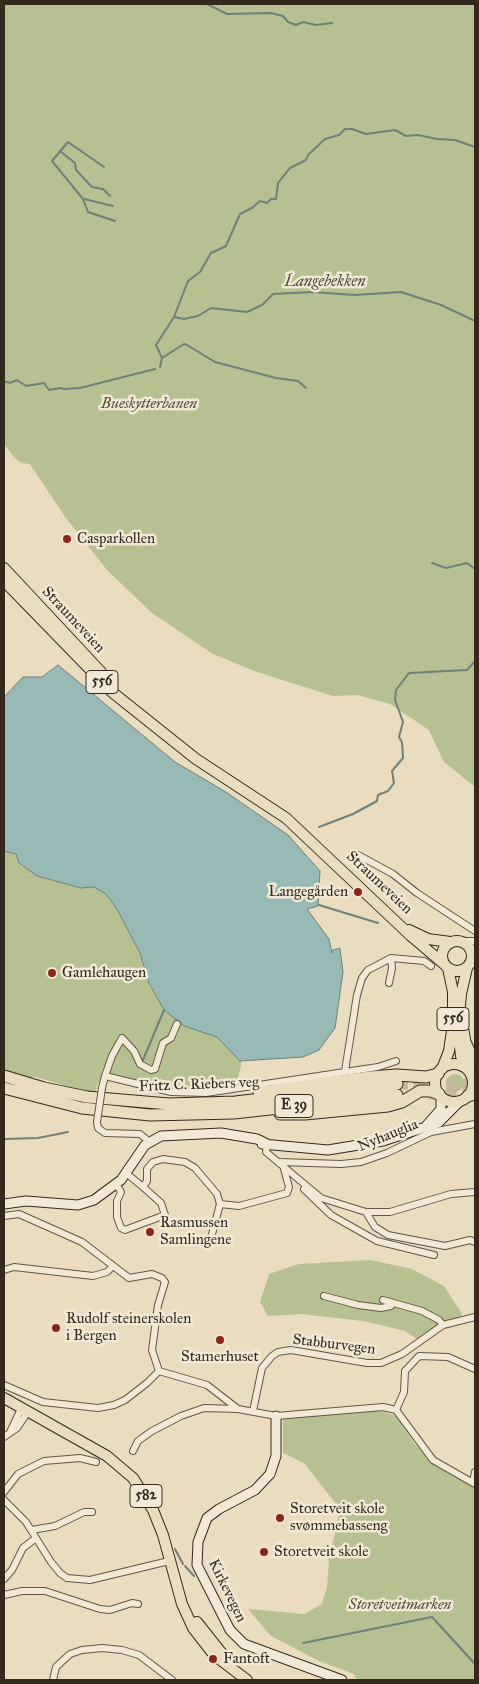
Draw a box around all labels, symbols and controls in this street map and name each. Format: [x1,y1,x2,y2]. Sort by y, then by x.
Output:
water label: Langebekken [284,272,366,292]
park label: Bueskytterbanen [101,395,197,413]
place label: Casparkollen [77,530,155,548]
marker: Casparkollen [61,533,73,545]
street label: Straumeveien [38,583,108,657]
road number: 556 [86,670,118,694]
street label: Straumeveien [342,848,416,918]
place label: Langegården [268,883,348,901]
marker: Langegården [352,886,364,898]
place label: Gamlehaugen [62,964,146,982]
marker: Gamlehaugen [46,967,58,979]
road number: 556 [437,1008,469,1030]
street label: Fritz C. Riebers veg [139,1074,259,1096]
road number: E 39 [275,1094,313,1118]
street label: Nyhauglia [355,1116,421,1156]
place label: Rasmussen Samlingene [160,1214,231,1249]
marker: Rasmussen Samlingene [144,1226,156,1238]
place label: Rudolf steinerskolen i Bergen [66,1310,191,1345]
marker: Rudolf steinerskolen i Bergen [50,1322,62,1334]
street label: Stabburvegen [292,1331,376,1359]
marker: Stamerhuset [214,1334,226,1346]
place label: Stamerhuset [181,1348,259,1366]
road number: 582 [130,1484,162,1508]
place label: Storetveit skole svømmebasseng [290,1500,388,1535]
marker: Storetveit skole svømmebasseng [274,1512,286,1524]
place label: Storetveit skole [274,1543,369,1561]
marker: Storetveit skole [258,1546,270,1558]
street label: Kirkevegen [204,1557,250,1625]
park label: Storetveitmarken [349,1596,451,1614]
place label: Fantoft [223,1650,270,1668]
marker: Fantoft [207,1653,219,1665]

